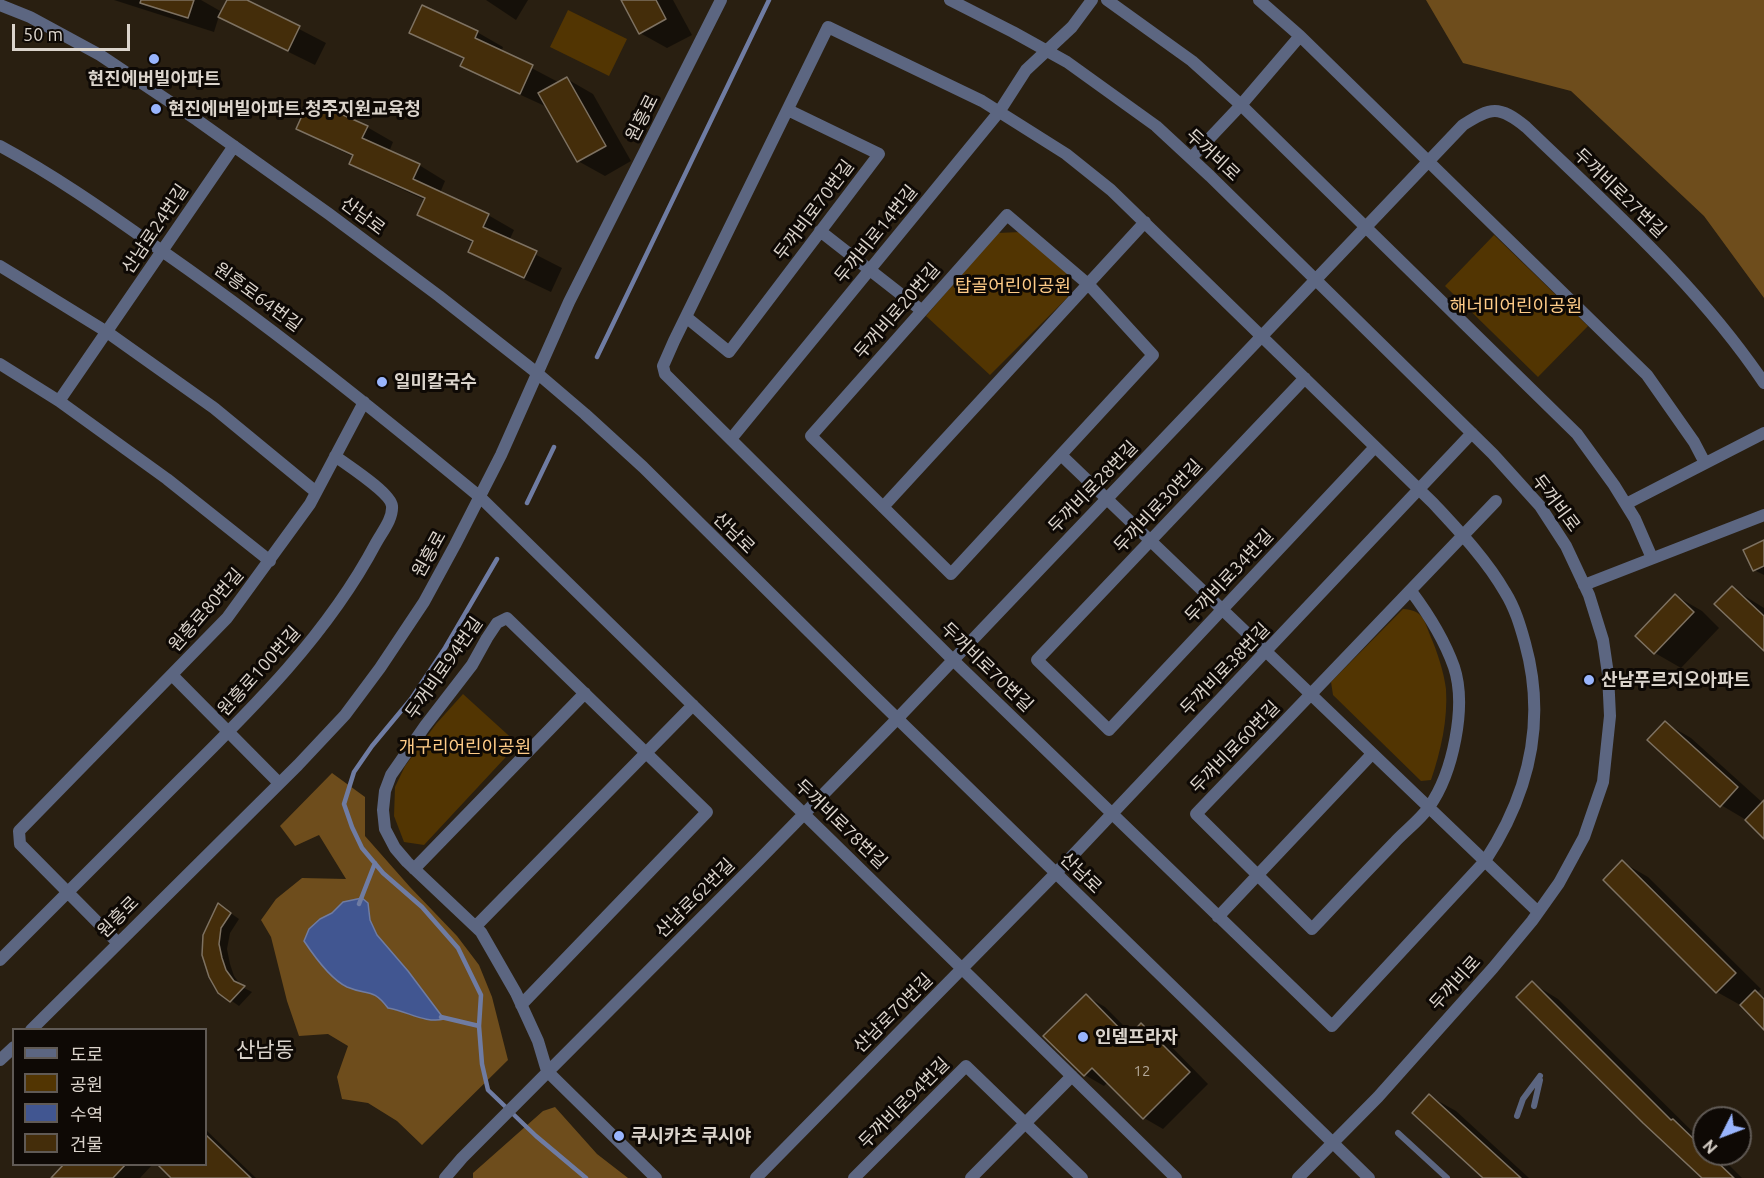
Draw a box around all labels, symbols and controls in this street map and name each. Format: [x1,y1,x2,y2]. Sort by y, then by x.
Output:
scale bar [15,12,134,50]
text: 50 m [23,24,63,44]
marker: 현진에버빌아파트 [147,52,161,66]
place label: 현진에버빌아파트 [88,68,220,90]
street label: 원흥로 [621,91,663,145]
place label: 현진에버빌아파트.청주지원교육청 [168,98,421,120]
marker: 현진에버빌아파트.청주지원교육청 [149,102,163,116]
street label: 두꺼비로 [1181,125,1245,185]
street label: 두꺼비로27번길 [1569,144,1671,242]
street label: 두꺼비로70번길 [769,156,859,264]
street label: 산남로24번길 [117,180,193,278]
street label: 두꺼비로14번길 [830,181,922,287]
street label: 산남로 [337,192,389,240]
street label: 원흥로64번길 [210,258,306,336]
street label: 두꺼비로20번길 [850,259,944,363]
park label: 탑골어린이공원 [955,275,1071,297]
park label: 해너미어린이공원 [1450,295,1582,317]
place label: 일미칼국수 [394,371,477,393]
marker: 일미칼국수 [375,375,389,389]
street label: 두꺼비로28번길 [1044,436,1142,538]
street label: 두꺼비로30번길 [1109,455,1207,557]
street label: 두꺼비로 [1527,470,1585,536]
street label: 산남로 [709,508,759,558]
street label: 두꺼비로34번길 [1180,525,1278,627]
street label: 원흥로 [408,527,450,581]
street label: 원흥로80번길 [164,564,248,656]
street label: 두꺼비로94번길 [401,613,487,723]
street label: 두꺼비로70번길 [936,618,1038,716]
street label: 두꺼비로38번길 [1176,618,1274,720]
street label: 원흥로100번길 [213,622,305,720]
place label: 산남푸르지오아파트 [1601,669,1750,691]
marker: 산남푸르지오아파트 [1582,673,1596,687]
street label: 두꺼비로60번길 [1186,696,1284,798]
park label: 개구리어린이공원 [399,736,531,758]
street label: 두꺼비로78번길 [790,775,892,873]
street label: 산남로 [1056,848,1106,898]
street label: 산남로62번길 [651,854,739,942]
street label: 원흥로 [93,892,143,942]
street label: 두꺼비로 [1425,951,1485,1015]
street label: 산남로70번길 [849,969,937,1057]
place label: 인뎀프라자 [1095,1026,1178,1048]
legend [12,1028,207,1166]
marker: 인뎀프라자 [1076,1030,1090,1044]
district label: 산남동 [236,1037,294,1063]
text: 도로 [70,1044,103,1064]
street label: 두꺼비로94번길 [854,1053,954,1153]
house number: 12 [1134,1062,1150,1080]
text: 공원 [70,1074,103,1094]
text: 수역 [70,1104,103,1124]
north arrow [1692,1106,1752,1166]
place label: 쿠시카츠 쿠시야 [631,1125,751,1147]
marker: 쿠시카츠 쿠시야 [612,1129,626,1143]
text: 건물 [70,1134,103,1154]
text: N [1699,1136,1721,1157]

